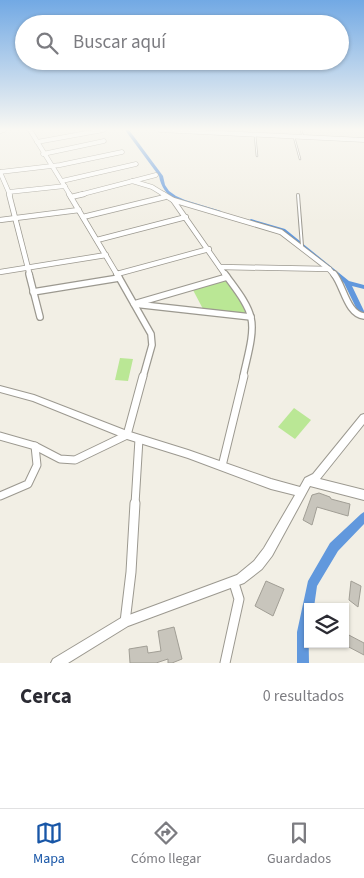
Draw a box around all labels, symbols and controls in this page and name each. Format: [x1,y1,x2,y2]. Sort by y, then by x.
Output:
search box [15,15,349,70]
icon: search [33,29,61,57]
text: Buscar aquí [73,29,166,56]
map controls [304,603,349,648]
button: layers [304,603,349,648]
text: Cerca [20,681,72,711]
text: 0 resultados [263,685,344,707]
tab: Mapa [33,819,65,869]
tab: Cómo llegar [131,819,201,869]
tab: Guardados [267,819,331,869]

